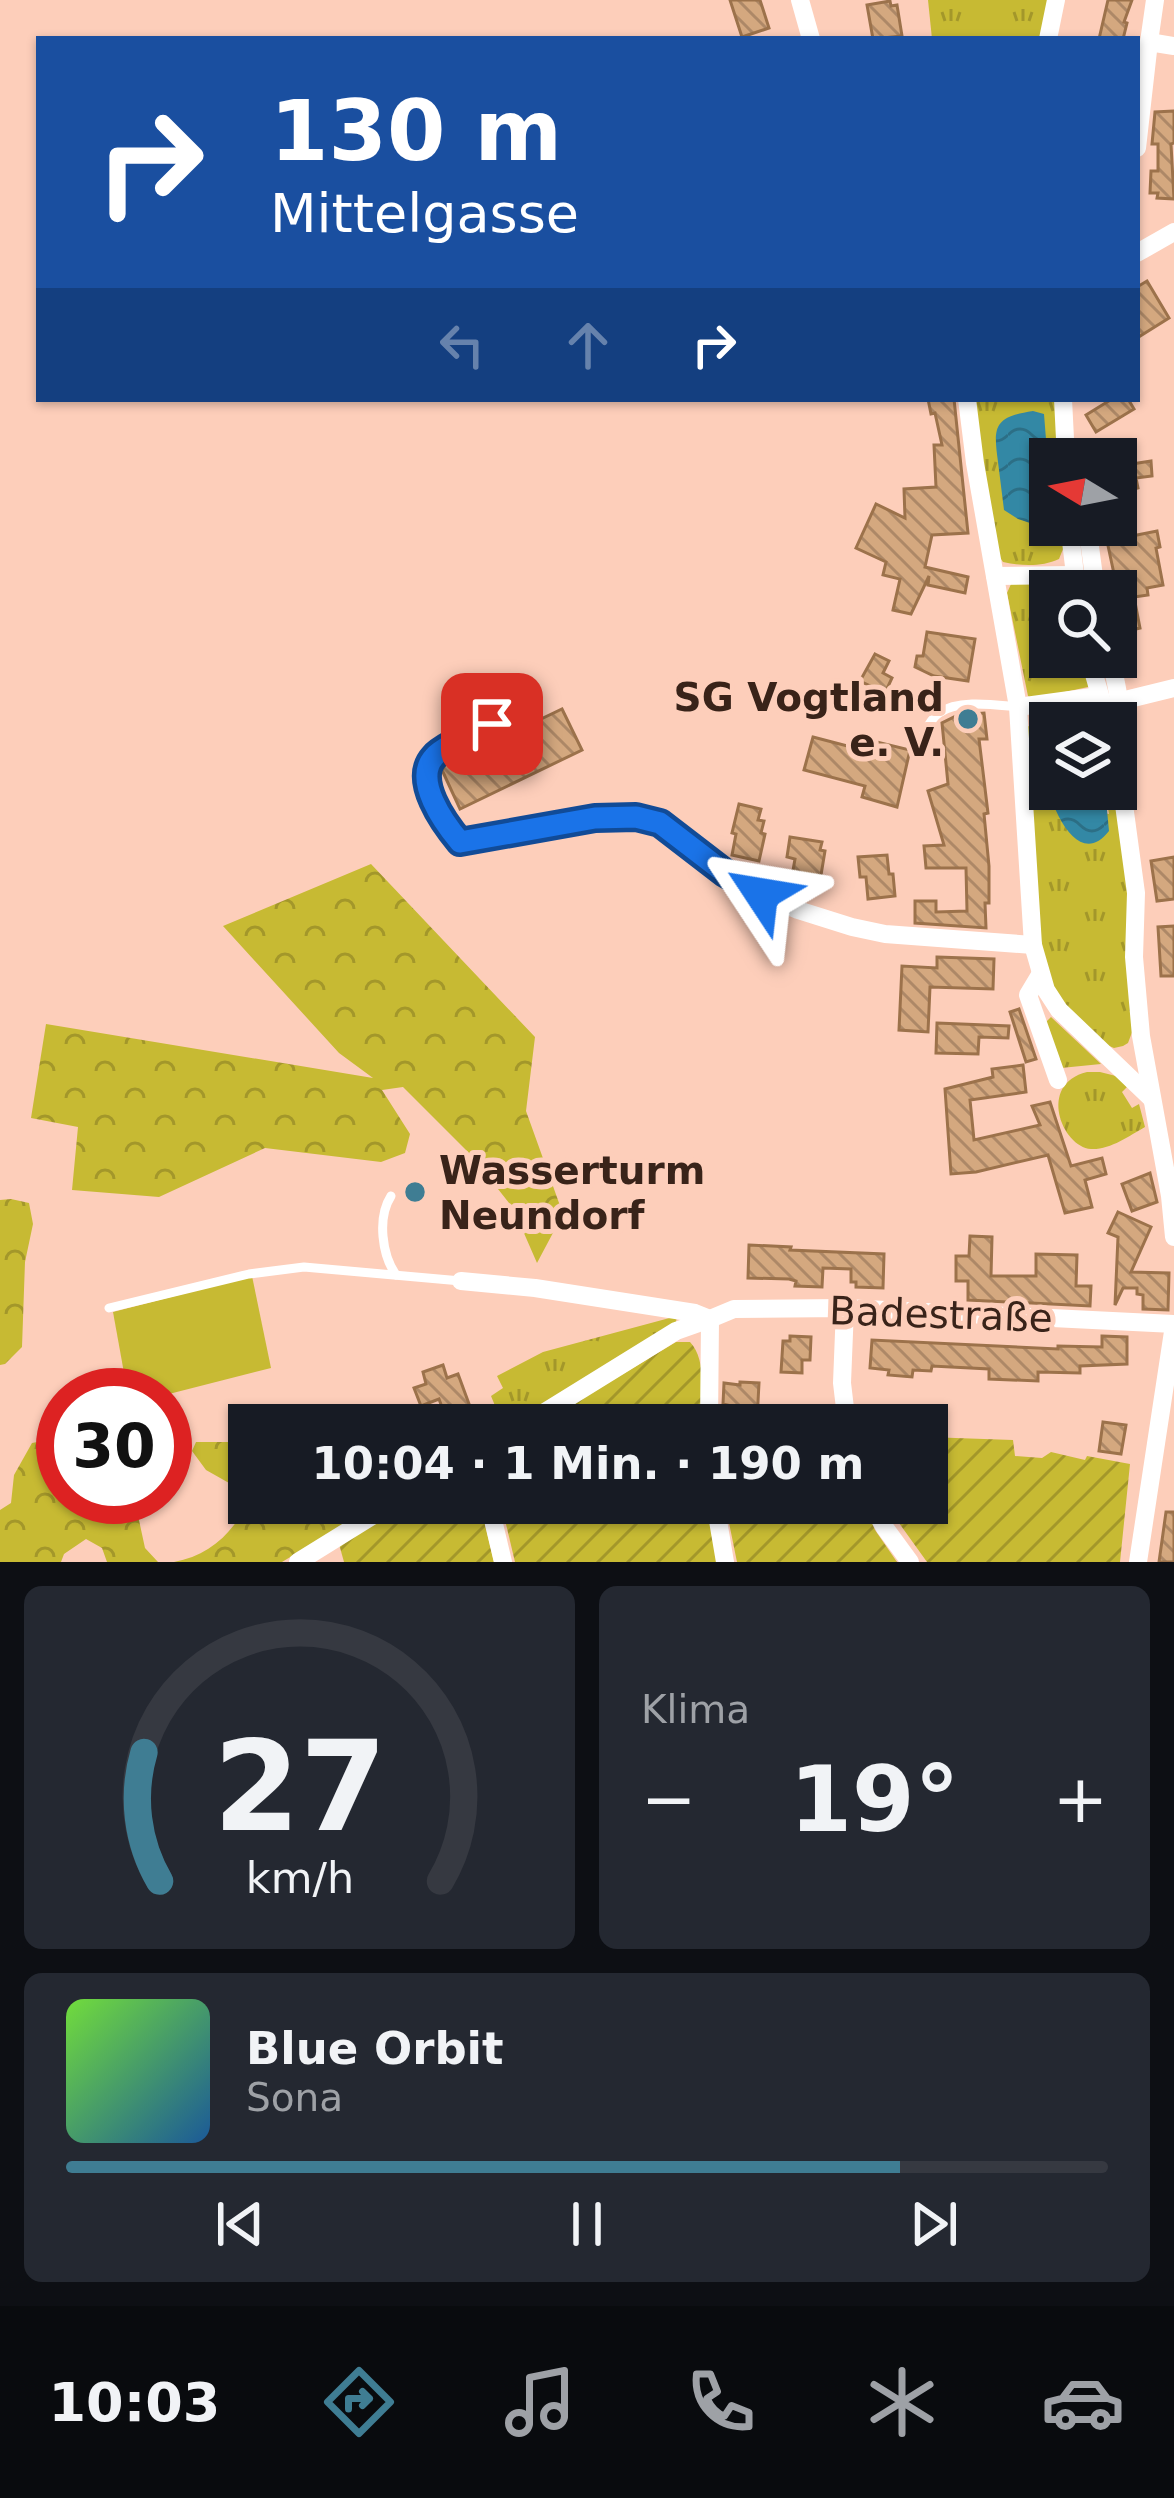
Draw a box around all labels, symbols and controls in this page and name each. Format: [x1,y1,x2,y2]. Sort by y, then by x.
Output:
text: 130 m [270,82,562,180]
icon: right [72,84,228,240]
text: Mittelgasse [270,182,579,245]
icon: left [429,312,495,378]
icon: ahead [555,312,621,378]
icon: right [681,312,747,378]
north arrow [1029,438,1137,546]
map controls [1029,438,1137,810]
button: search [1029,570,1137,678]
pin [441,673,543,775]
place label: SG Vogtland e. V. [674,675,944,765]
icon: arrive [459,691,525,757]
button: layers [1029,702,1137,810]
marker: SG Vogtland e. V. [955,706,981,732]
position arrow [698,831,824,957]
place label: Wasserturm Neundorf [439,1148,705,1238]
marker: Wasserturm Neundorf [402,1179,428,1205]
street label: Badestraße [829,1288,1053,1341]
speed limit sign: 30 [36,1368,192,1524]
text: 10:04 · 1 Min. · 190 m [312,1437,864,1490]
text: Klima [641,1687,750,1732]
text: 27 [213,1714,386,1859]
text: 19° [789,1747,960,1852]
text: − [641,1761,696,1838]
text: + [1053,1761,1108,1838]
text: km/h [245,1852,354,1902]
text: Blue Orbit [246,2022,504,2075]
text: Sona [246,2075,343,2120]
icon: previous [207,2191,273,2257]
icon: pause [554,2191,620,2257]
icon: next [901,2191,967,2257]
icon: directions [317,2360,401,2444]
icon: music [498,2360,582,2444]
icon: phone [679,2360,763,2444]
icon: climate [860,2360,944,2444]
icon: car [1041,2360,1125,2444]
text: 10:03 [49,2371,220,2434]

